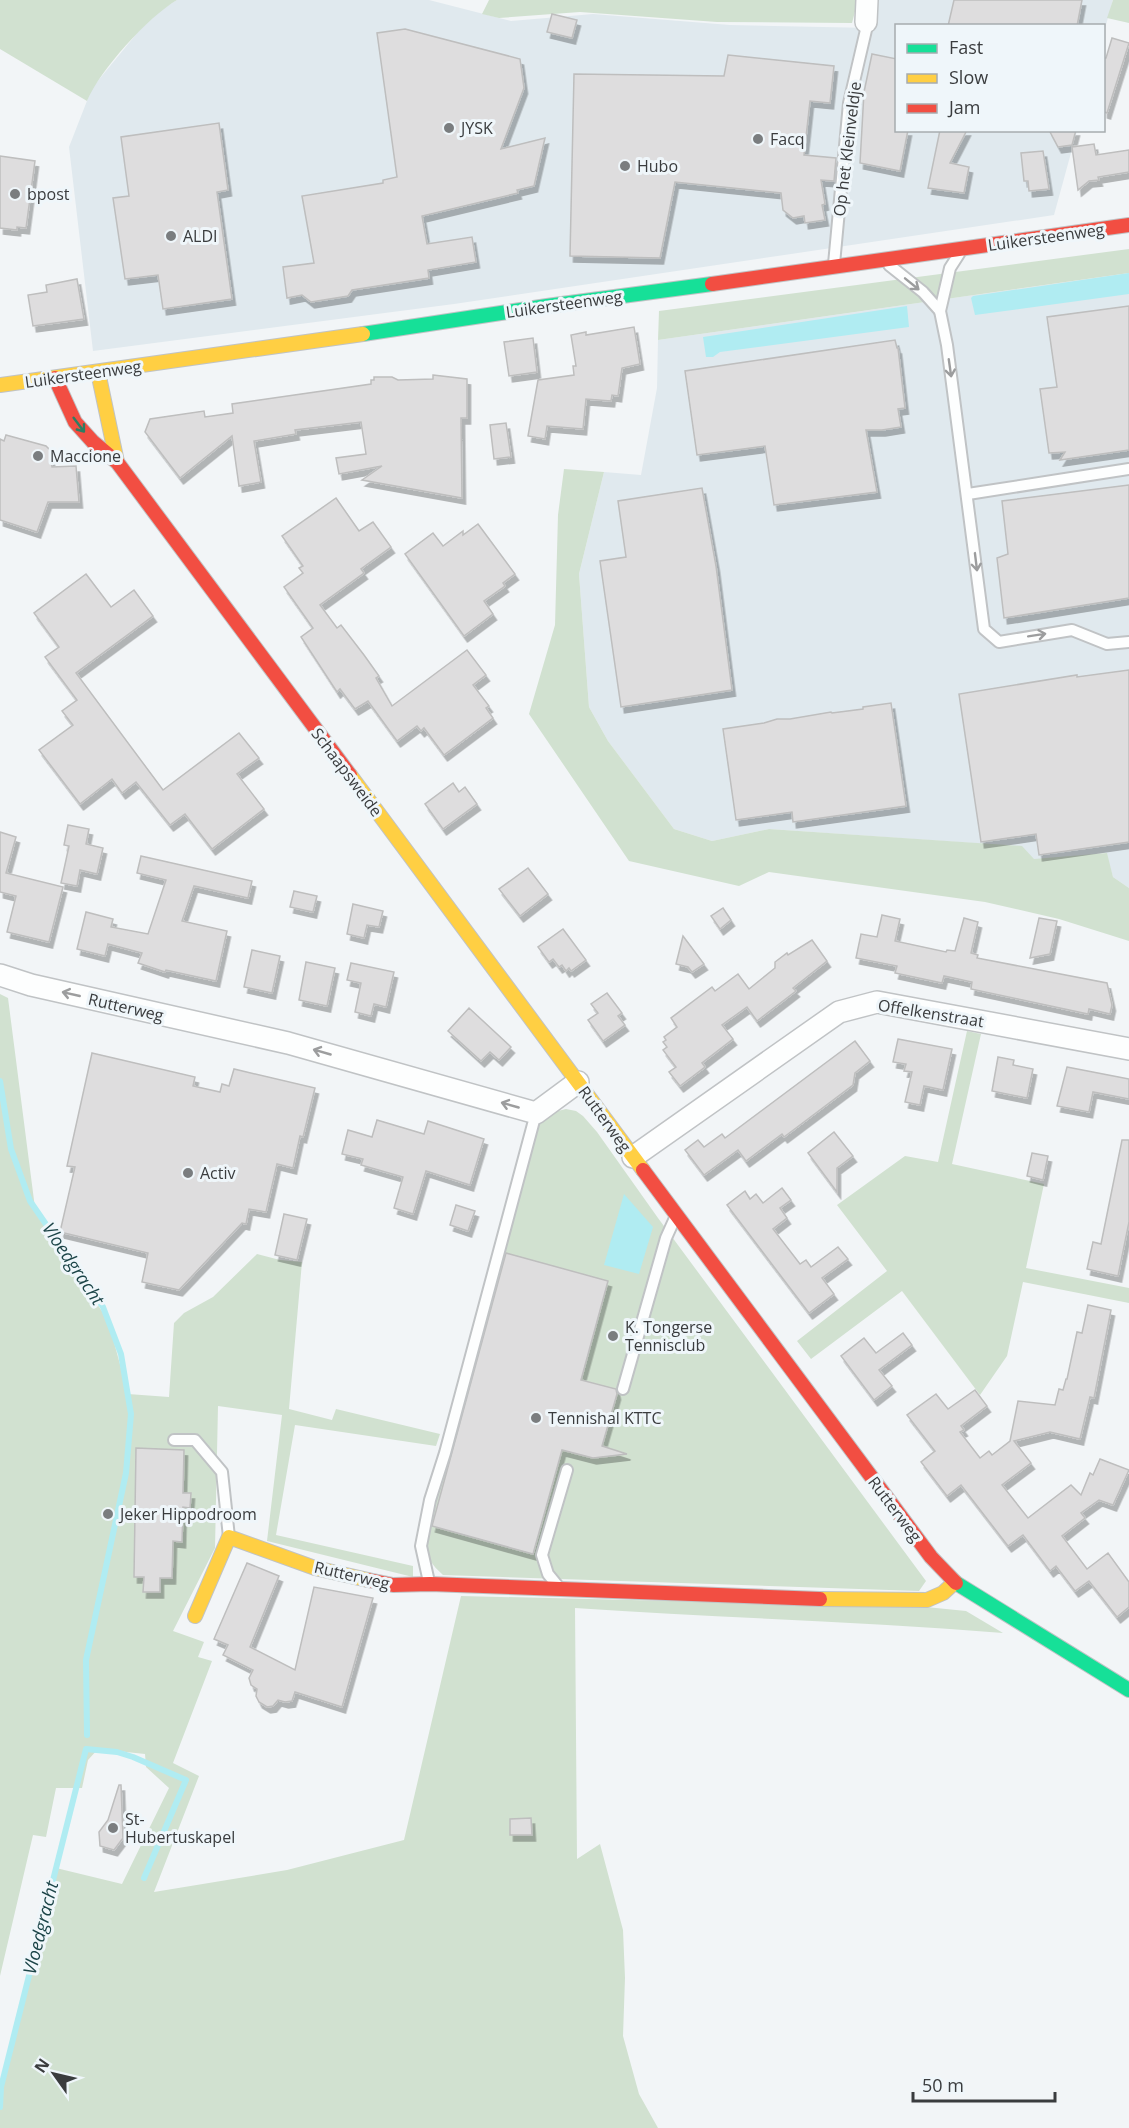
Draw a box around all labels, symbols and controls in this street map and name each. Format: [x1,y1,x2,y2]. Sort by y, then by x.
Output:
legend [895,24,1105,132]
text: Fast [949,35,983,59]
text: Slow [949,65,988,89]
street label: Op het Kleinveldje [828,80,866,218]
text: Jam [947,95,981,119]
place label: JYSK [459,117,493,139]
marker: JYSK [442,121,456,135]
place label: Facq [770,128,805,150]
marker: Facq [751,132,765,146]
place label: Hubo [637,155,678,177]
marker: Hubo [618,159,632,173]
place label: bpost [27,183,70,205]
marker: bpost [8,187,22,201]
street label: Luikersteenweg [986,218,1106,256]
place label: ALDI [183,225,218,247]
marker: ALDI [164,229,178,243]
one-way arrow [904,277,920,290]
street label: Luikersteenweg [504,285,624,323]
street label: Luikersteenweg [23,355,143,393]
one-way arrow [945,358,956,378]
one-way arrow [72,417,85,433]
place label: Maccione [50,445,121,467]
marker: Maccione [31,449,45,463]
one-way arrow [971,551,982,571]
one-way arrow [1027,630,1047,641]
street label: Schaapsweide [306,723,388,821]
one-way arrow [61,988,80,1000]
street label: Rutterweg [86,988,166,1026]
street label: Offelkenstraat [877,994,986,1032]
one-way arrow [313,1046,332,1057]
street label: Rutterweg [574,1082,637,1157]
one-way arrow [501,1099,520,1110]
place label: Activ [200,1162,236,1184]
marker: Activ [181,1166,195,1180]
water label: Vloedgracht [37,1217,111,1310]
place label: K. Tongerse Tennisclub [625,1316,712,1356]
marker: K. Tongerse Tennisclub [606,1329,620,1343]
place label: Tennishal KTTC [548,1407,661,1429]
marker: Tennishal KTTC [529,1411,543,1425]
street label: Rutterweg [863,1472,927,1546]
place label: Jeker Hippodroom [118,1503,257,1525]
marker: Jeker Hippodroom [101,1507,115,1521]
street label: Rutterweg [312,1556,392,1594]
place label: St- Hubertuskapel [125,1808,235,1848]
marker: St- Hubertuskapel [106,1821,120,1835]
water label: Vloedgracht [17,1878,63,1977]
north arrow [24,2044,84,2104]
text: N [29,2054,54,2077]
scale bar [913,2065,1056,2103]
text: 50 m [922,2073,964,2097]

